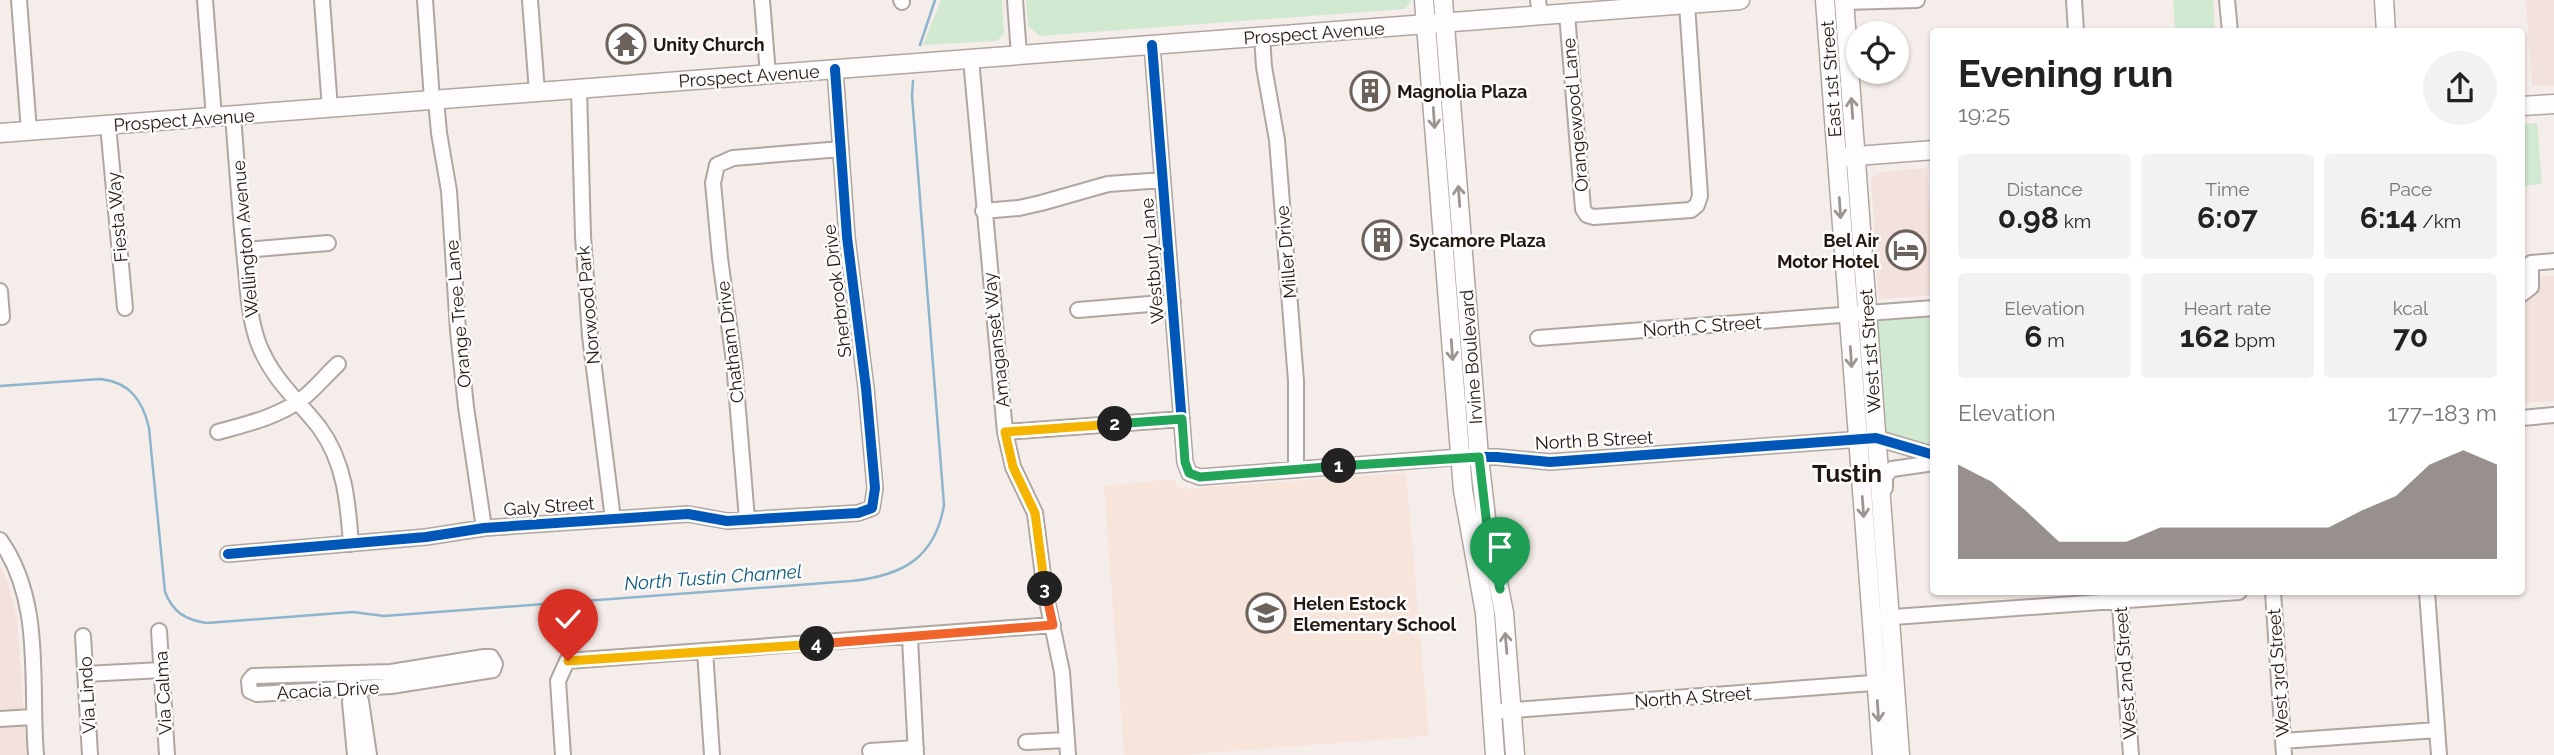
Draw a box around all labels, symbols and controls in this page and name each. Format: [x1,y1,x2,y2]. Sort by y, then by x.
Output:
street label: Prospect Avenue [1243,18,1386,48]
street label: East 1st Street [1816,20,1846,138]
map controls [1846,21,1909,84]
button: locate [1846,21,1909,84]
temple icon: Unity Church [605,23,647,65]
place label: Unity Church [653,34,765,55]
street label: Orangewood Lane [1558,37,1592,193]
text: Evening run [1958,51,2173,96]
button: share [2423,51,2497,125]
street label: Prospect Avenue [678,61,821,91]
building icon: Magnolia Plaza [1349,70,1391,112]
place label: Magnolia Plaza [1397,81,1527,102]
one-way arrow [1845,97,1858,120]
text: 19:25 [1958,100,2010,127]
street label: Prospect Avenue [113,105,256,135]
one-way arrow [1428,106,1441,129]
street label: Wellington Avenue [228,159,262,319]
street label: Fiesta Way [103,171,131,263]
text: Distance [2006,178,2083,200]
text: Time [2205,178,2250,200]
text: Pace [2389,178,2432,200]
one-way arrow [1452,185,1465,208]
one-way arrow [1834,196,1847,218]
street label: Westbury Lane [1136,197,1168,325]
text: 0.98 [1998,200,2059,235]
text: 6:07 [2197,200,2258,235]
text: 6:14 [2360,200,2417,235]
street label: Miller Drive [1271,204,1301,299]
text: km [2059,210,2091,232]
text: /km [2417,210,2461,232]
building icon: Sycamore Plaza [1361,219,1403,261]
street label: Sherbrook Drive [818,223,856,359]
hotel icon: Bel Air Motor Hotel [1885,229,1927,271]
place label: Sycamore Plaza [1409,230,1546,251]
place label: Bel Air Motor Hotel [1777,230,1879,272]
street label: Orange Tree Lane [441,239,475,389]
street label: Norwood Park [572,244,604,365]
street label: Amaganset Way [978,271,1014,409]
street label: Chatham Drive [712,279,748,404]
street label: West 1st Street [1855,288,1885,414]
street label: Irvine Boulevard [1456,289,1486,425]
text: Elevation [2004,297,2085,319]
text: Heart rate [2184,297,2271,319]
text: kcal [2393,297,2428,319]
street label: North C Street [1642,311,1762,341]
text: 6 [2024,319,2042,354]
text: 162 [2180,319,2230,354]
text: 70 [2393,319,2428,354]
text: m [2042,329,2065,351]
text: bpm [2230,329,2275,351]
one-way arrow [1446,338,1459,360]
one-way arrow [1845,346,1858,368]
text: Elevation [1958,399,2056,426]
text: 177–183 m [2388,399,2497,426]
pin: 2 [1098,406,1132,442]
text: 2 [1109,412,1120,434]
street label: North B Street [1534,426,1654,454]
pin: 1 [1322,448,1356,484]
text: 1 [1334,454,1343,476]
district label: Tustin [1812,459,1882,488]
street label: Galy Street [503,492,595,520]
one-way arrow [1857,495,1870,518]
pin [1470,517,1530,589]
icon: arrive [1481,528,1519,566]
water label: North Tustin Channel [623,560,803,594]
pin: 3 [1028,572,1062,606]
text: 3 [1039,577,1050,599]
pin [538,589,598,661]
school or university icon: Helen Estock Elementary School [1245,592,1287,634]
place label: Helen Estock Elementary School [1293,593,1457,635]
icon: check [549,600,587,638]
street label: West 2nd Street [2110,606,2140,740]
street label: West 3rd Street [2263,608,2293,738]
pin: 4 [800,626,834,662]
text: 4 [811,632,822,654]
one-way arrow [1499,632,1512,655]
street label: Via Calma [150,651,176,735]
street label: Via Lindo [74,656,100,734]
street label: Acacia Drive [276,677,380,703]
street label: North A Street [1634,682,1752,712]
one-way arrow [1872,700,1885,722]

